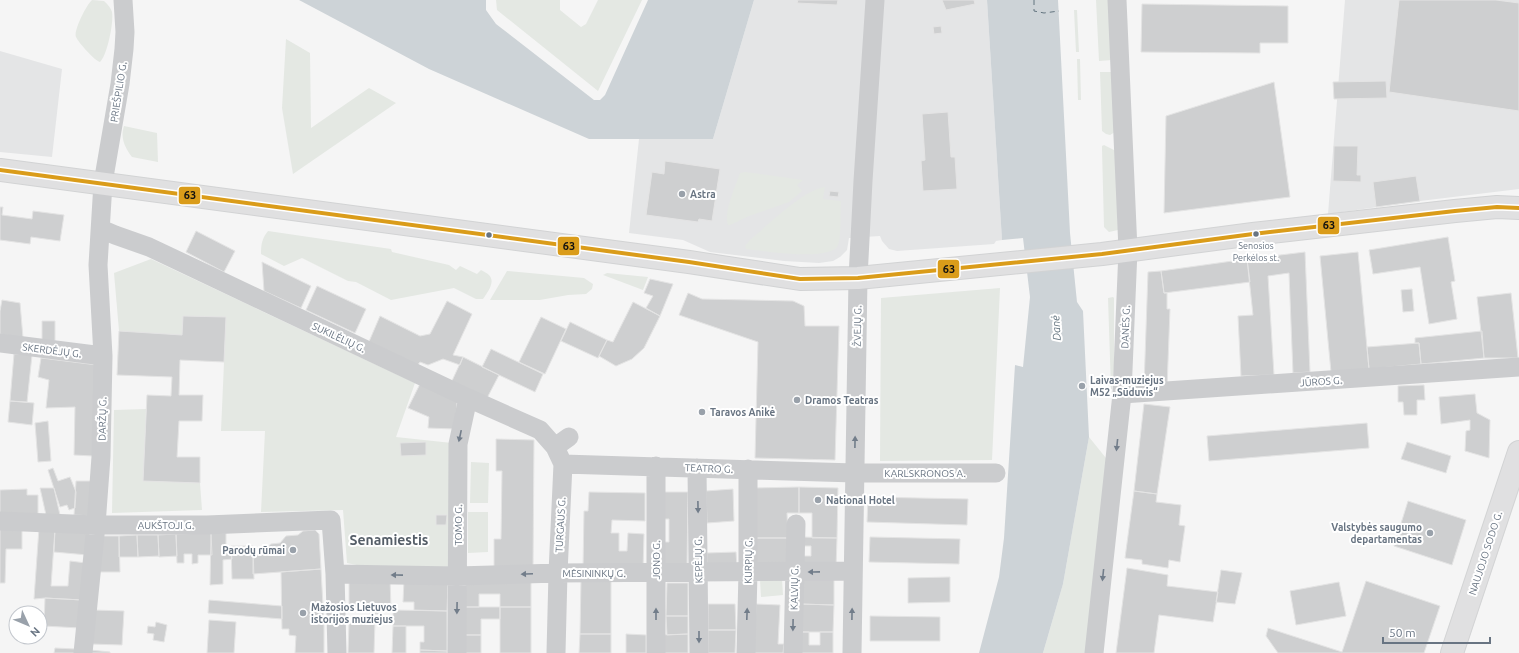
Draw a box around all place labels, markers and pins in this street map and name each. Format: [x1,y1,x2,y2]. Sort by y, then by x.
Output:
marker: Astra [677,189,687,199]
place label: Astra [690,189,716,200]
marker: Senosios Perkėlos st. [1251,229,1261,239]
unlabelled marker [484,230,494,240]
place label: Senosios Perkėlos st. [1233,241,1279,263]
place label: Laivas-muziejus M52 „Sūduvis“ [1090,375,1164,398]
marker: Laivas-muziejus M52 „Sūduvis“ [1077,381,1087,391]
marker: Dramos Teatras [792,395,802,405]
place label: Dramos Teatras [805,395,879,406]
marker: Taravos Anikė [697,407,707,417]
place label: Taravos Anikė [710,407,775,418]
marker: National Hotel [813,495,823,505]
place label: National Hotel [826,495,895,506]
place label: Valstybės saugumo departamentas [1331,522,1422,545]
marker: Valstybės saugumo departamentas [1425,528,1435,538]
place label: Parodų rūmai [222,545,285,557]
marker: Parodų rūmai [288,545,298,555]
place label: Mažosios Lietuvos istorijos muziejus [311,602,397,625]
marker: Mažosios Lietuvos istorijos muziejus [298,608,308,618]

